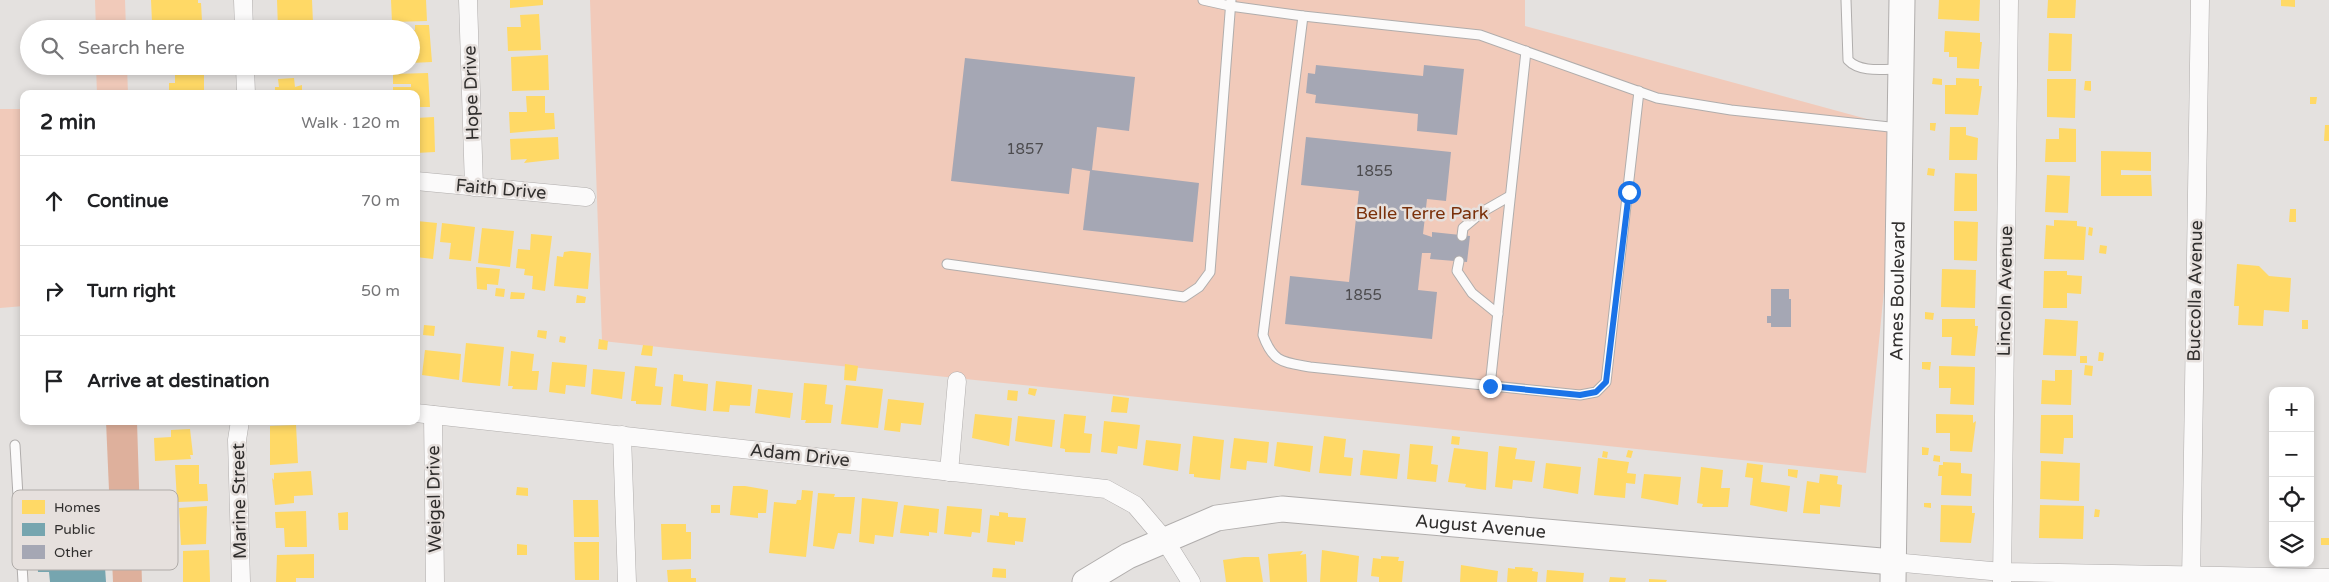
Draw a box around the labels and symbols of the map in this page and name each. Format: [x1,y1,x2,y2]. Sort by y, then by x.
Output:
street label: Hope Drive [458,45,484,141]
house number: 1857 [1006,140,1044,158]
house number: 1855 [1355,162,1393,180]
street label: Faith Drive [455,174,547,204]
route start [1618,181,1641,204]
park label: Belle Terre Park [1355,202,1489,224]
street label: Buccolla Avenue [2183,220,2207,362]
street label: Ames Boulevard [1885,221,1910,361]
street label: Lincoln Avenue [1993,225,2017,357]
house number: 1855 [1344,286,1382,304]
route end [1479,375,1502,398]
street label: Adam Drive [749,439,851,471]
street label: Marine Street [227,443,251,559]
street label: Weigel Drive [422,445,446,553]
legend [12,490,178,570]
text: Homes [54,499,101,516]
street label: August Avenue [1414,510,1547,543]
text: Public [54,521,95,538]
text: Other [54,544,93,561]

